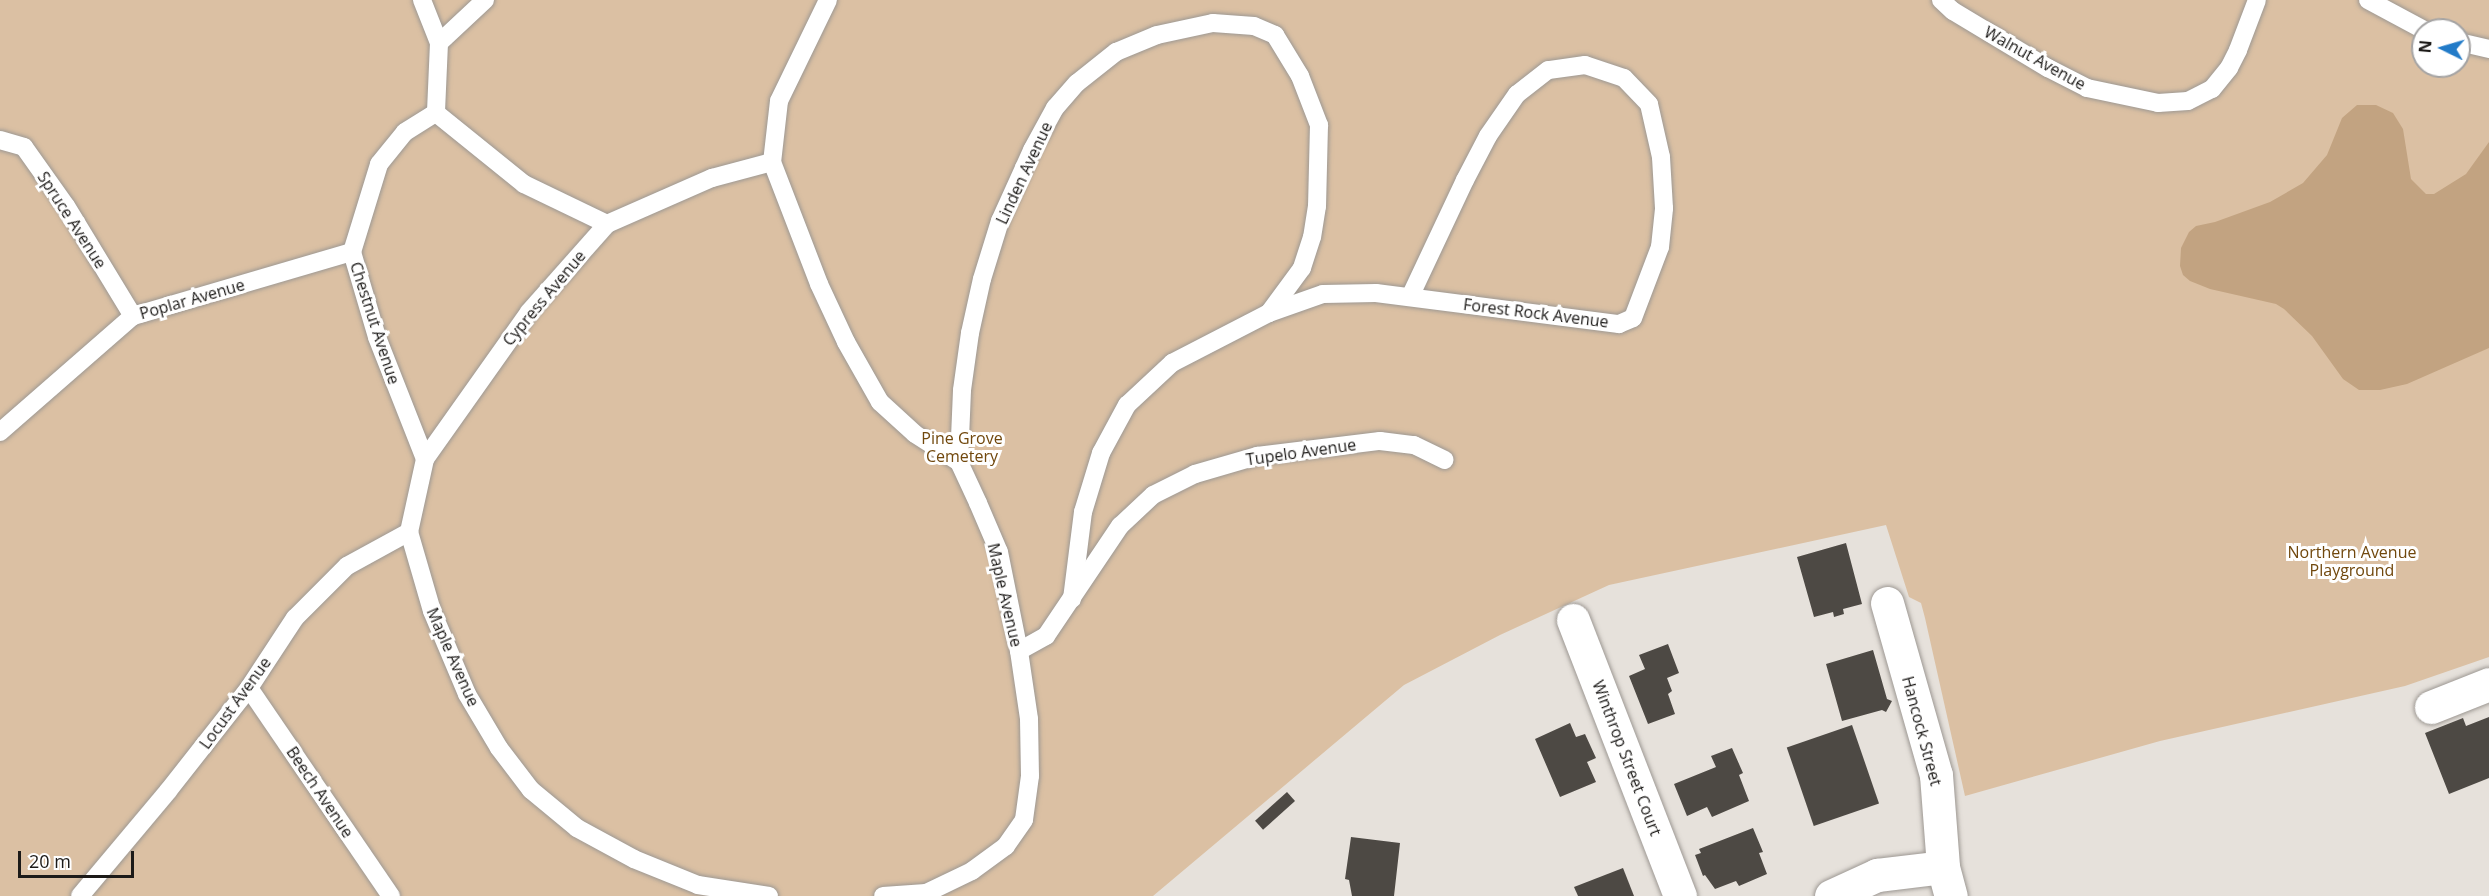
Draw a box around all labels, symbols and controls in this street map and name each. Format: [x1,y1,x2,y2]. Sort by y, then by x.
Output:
north arrow [2411,18,2471,78]
street label: Walnut Avenue [1981,22,2089,94]
text: N [2414,39,2437,54]
street label: Linden Avenue [992,119,1056,227]
street label: Spruce Avenue [34,168,110,272]
street label: Cypress Avenue [499,246,589,350]
street label: Chestnut Avenue [346,259,404,387]
street label: Poplar Avenue [137,275,247,323]
street label: Forest Rock Avenue [1462,295,1610,331]
park label: Pine Grove Cemetery [921,428,1003,466]
street label: Tupelo Avenue [1245,435,1357,469]
street label: Maple Avenue [984,541,1026,649]
park label: Northern Avenue Playground [2288,542,2416,580]
street label: Maple Avenue [423,605,483,709]
street label: Locust Avenue [195,653,275,753]
street label: Hancock Street [1898,674,1946,788]
street label: Winthrop Street Court [1588,678,1666,838]
street label: Beech Avenue [283,743,357,841]
scale bar [21,839,136,877]
text: 20 m [29,849,71,873]

